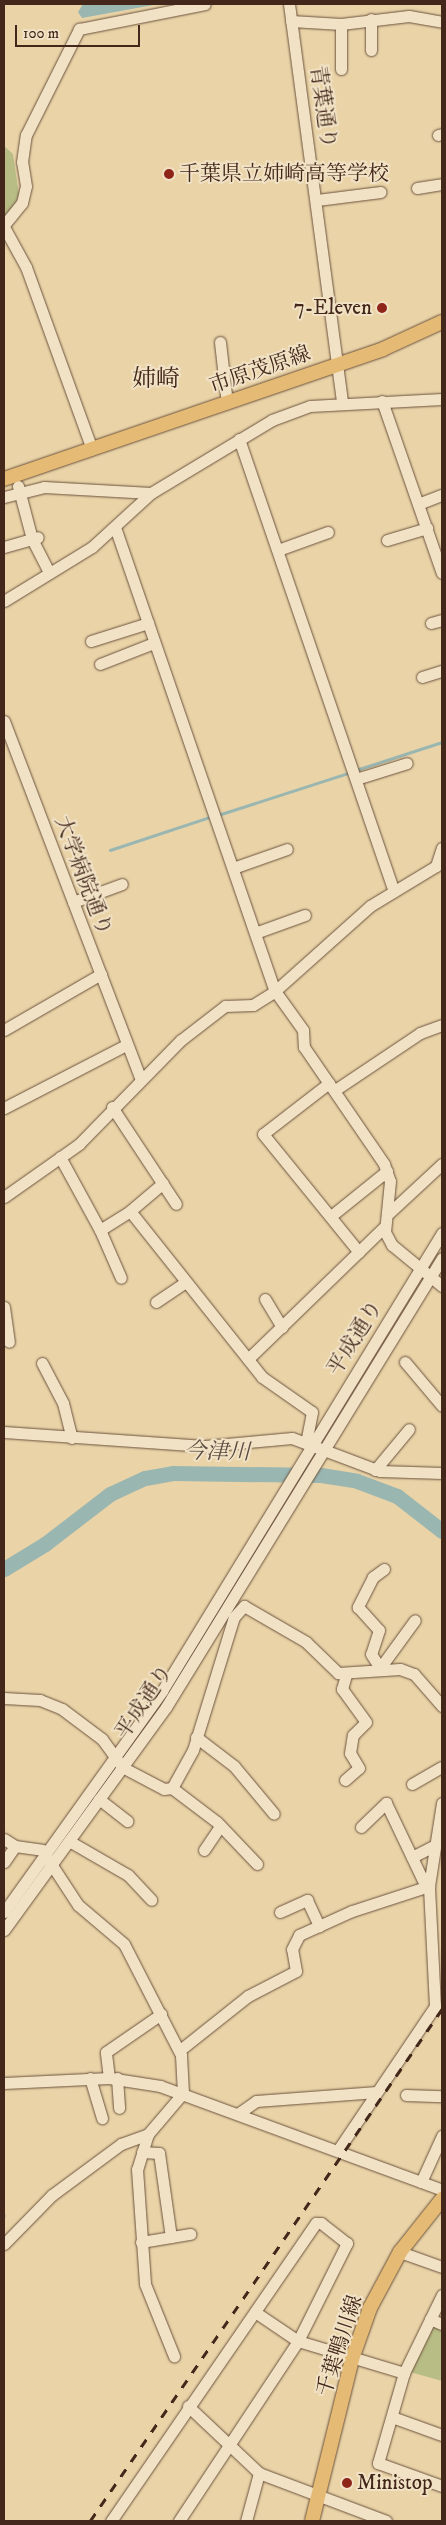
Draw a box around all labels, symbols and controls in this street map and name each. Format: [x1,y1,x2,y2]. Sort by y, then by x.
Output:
scale bar [18,15,142,47]
text: 100 m [23,24,59,43]
street label: 青葉通り [305,64,341,150]
place label: 千葉県立姉崎高等学校 [179,161,389,187]
marker: 千葉県立姉崎高等学校 [163,168,175,180]
place label: 7-Eleven [294,295,372,321]
marker: 7-Eleven [376,302,388,314]
street label: 市原茂原線 [206,341,314,399]
district label: 姉崎 [132,366,180,394]
street label: 大学病院通り [49,813,117,939]
street label: 平成通り [322,1296,388,1380]
water label: 今津川 [184,1438,250,1466]
street label: 平成通り [110,1660,178,1744]
street label: 千葉鴨川線 [312,2292,368,2400]
place label: Ministop [357,2470,432,2496]
marker: Ministop [341,2477,353,2489]

